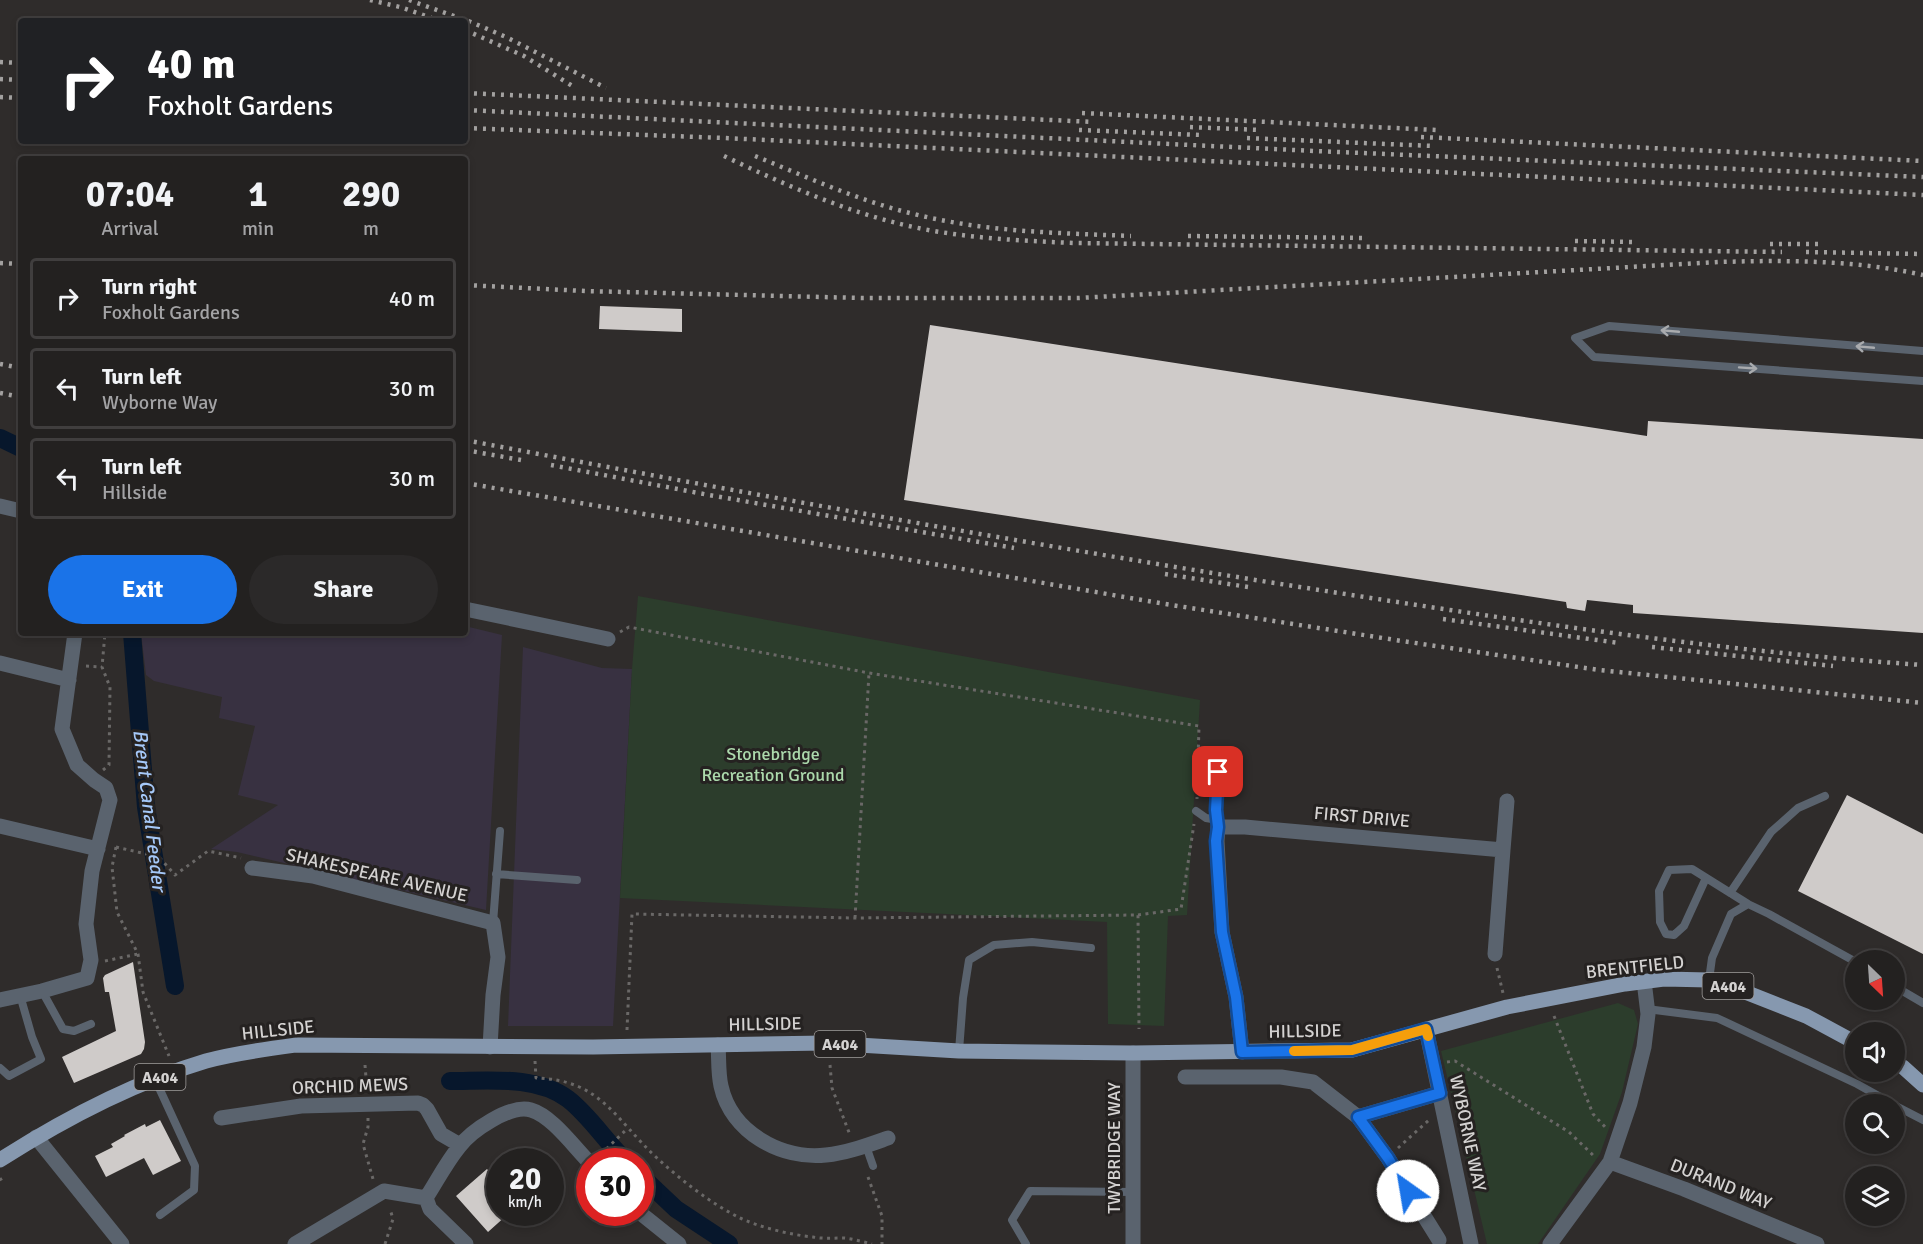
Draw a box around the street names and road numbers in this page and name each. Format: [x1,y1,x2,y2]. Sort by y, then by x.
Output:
street label: FIRST DRIVE [1313,802,1411,832]
street label: SHAKESPEARE AVENUE [284,843,470,907]
street label: BRENTFIELD [1585,951,1685,983]
road number: A404 [1702,973,1754,999]
street label: HILLSIDE [728,1012,802,1036]
street label: HILLSIDE [241,1015,315,1045]
street label: HILLSIDE [1268,1019,1342,1043]
road number: A404 [814,1031,866,1057]
road number: A404 [134,1064,186,1090]
street label: ORCHID MEWS [292,1073,408,1099]
street label: WYBORNE WAY [1445,1073,1491,1193]
street label: TWYBRIDGE WAY [1103,1082,1125,1214]
street label: DURAND WAY [1667,1154,1775,1214]

